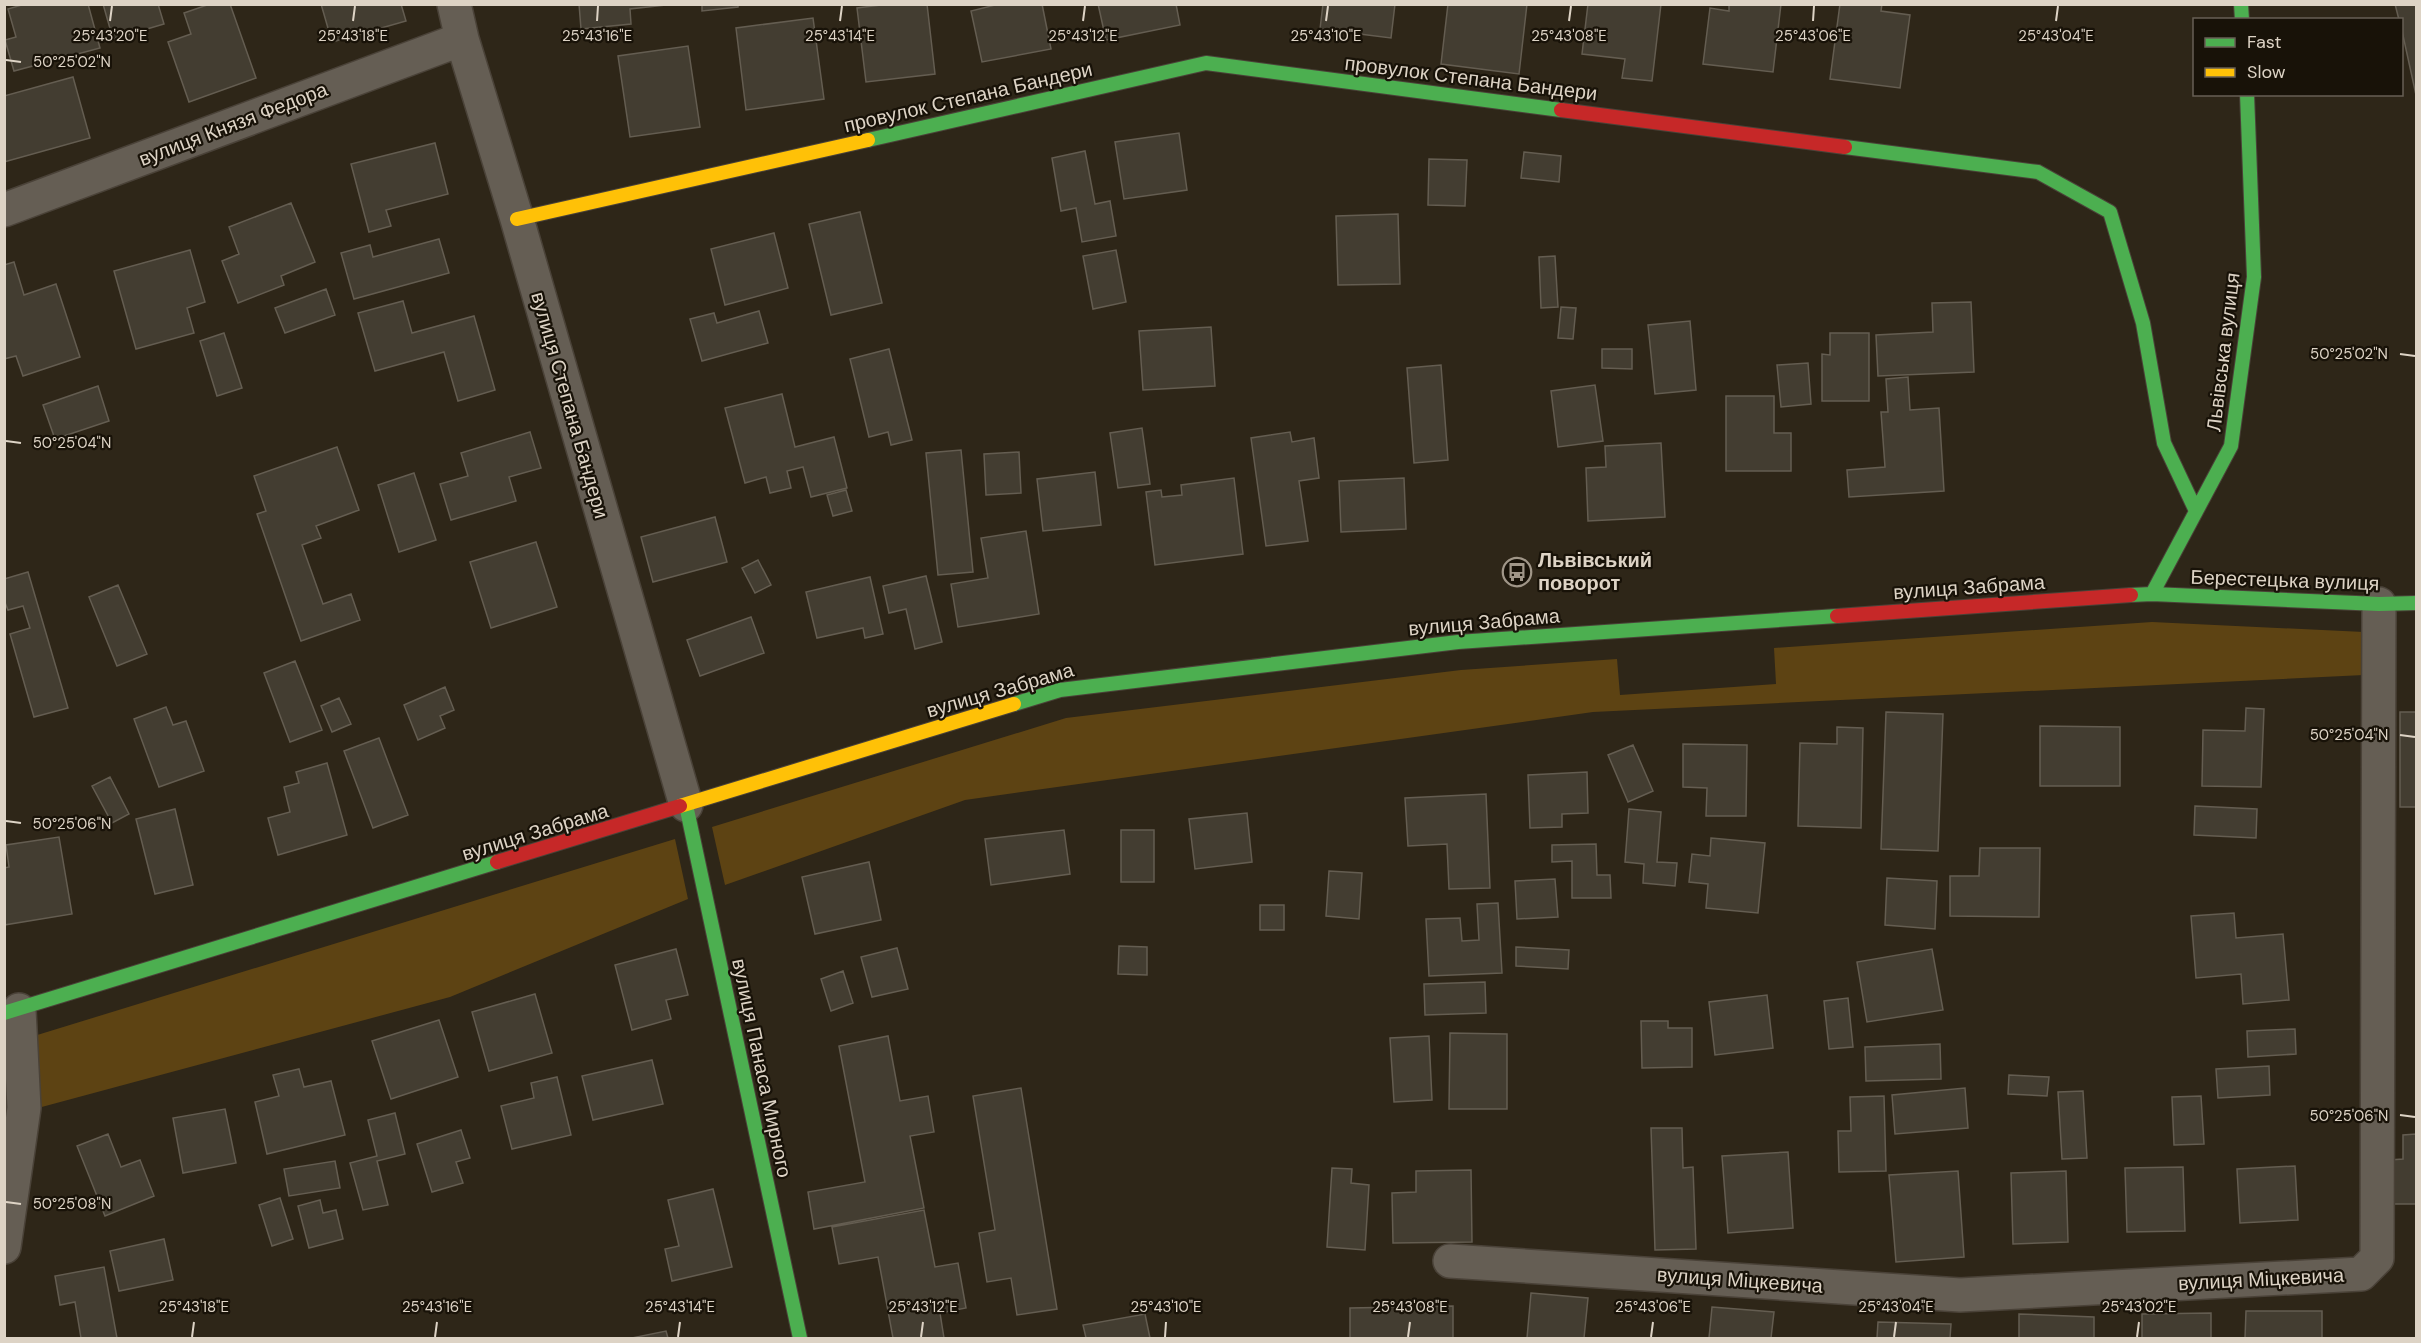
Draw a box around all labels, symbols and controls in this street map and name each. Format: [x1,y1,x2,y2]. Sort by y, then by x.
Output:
legend [2193,18,2403,96]
text: 25°43'20"E [73,26,147,46]
text: 25°43'18"E [318,26,388,46]
text: 25°43'16"E [562,26,632,46]
text: 25°43'14"E [805,26,875,46]
text: 25°43'12"E [1048,26,1118,46]
text: 25°43'10"E [1290,26,1362,46]
text: 25°43'08"E [1531,26,1607,46]
text: 25°43'06"E [1775,26,1851,46]
text: 25°43'04"E [2018,26,2094,46]
text: Fast [2247,30,2282,54]
street label: провулок Степана Бандери [1343,50,1599,106]
text: 50°25'02"N [33,52,111,72]
street label: провулок Степана Бандери [841,56,1095,138]
text: Slow [2247,60,2286,84]
street label: вулиця Князя Федора [135,76,332,172]
street label: Львівська вулиця [2200,271,2246,433]
street label: вулиця Степана Бандери [525,289,615,521]
text: 50°25'02"N [2310,344,2388,364]
text: 50°25'04"N [33,433,111,453]
place label: Львівський поворот [1538,547,1652,596]
bus stop icon: Львівський поворот [1501,556,1533,588]
street label: Берестецька вулиця [2190,564,2380,596]
street label: вулиця Забрама [1892,569,2047,605]
street label: вулиця Забрама [1407,602,1562,642]
street label: вулиця Забрама [923,656,1077,723]
text: 50°25'04"N [2310,725,2388,745]
street label: вулиця Забрама [459,797,612,867]
text: 50°25'06"N [33,814,111,834]
street label: вулиця Панаса Мирного [726,956,798,1180]
text: 50°25'06"N [2310,1106,2388,1126]
text: 50°25'08"N [33,1194,111,1214]
street label: вулиця Міцкевича [1656,1261,1825,1299]
street label: вулиця Міцкевича [2177,1262,2346,1296]
text: 25°43'18"E [159,1297,229,1317]
text: 25°43'16"E [402,1297,472,1317]
text: 25°43'14"E [645,1297,715,1317]
text: 25°43'12"E [888,1297,958,1317]
text: 25°43'10"E [1130,1297,1202,1317]
text: 25°43'08"E [1372,1297,1448,1317]
text: 25°43'06"E [1615,1297,1691,1317]
text: 25°43'04"E [1858,1297,1934,1317]
text: 25°43'02"E [2102,1297,2176,1317]

